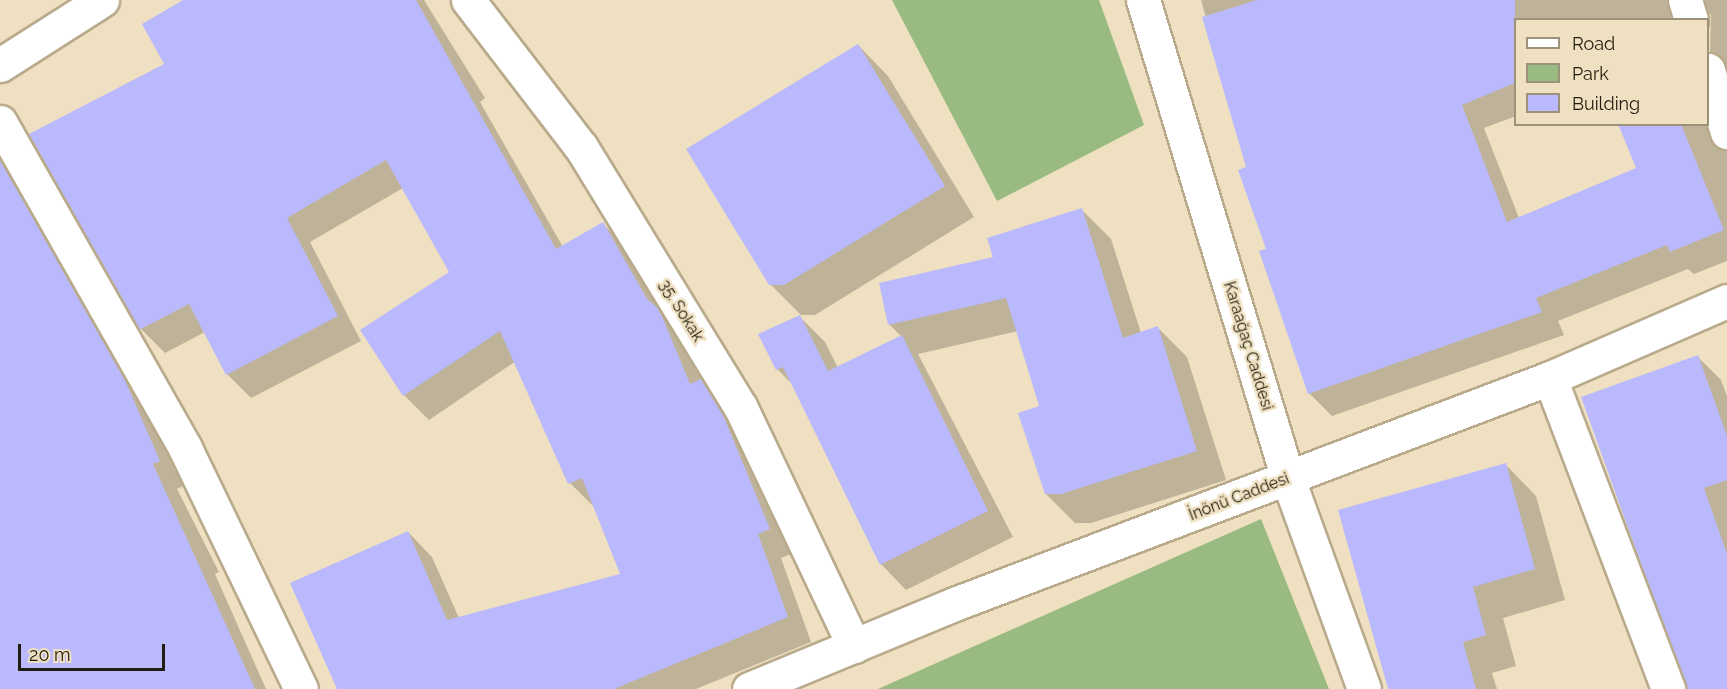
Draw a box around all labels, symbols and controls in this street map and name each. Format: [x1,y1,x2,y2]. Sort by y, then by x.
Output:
legend [1514,18,1709,126]
text: Road [1572,33,1615,54]
text: Park [1572,63,1609,84]
text: Building [1572,93,1640,114]
street label: 35. Sokak [655,277,707,345]
street label: Karaağaç Caddesi [1219,279,1277,413]
street label: İnönü Caddesi [1186,469,1292,525]
scale bar [21,632,168,670]
text: 20 m [29,644,71,665]

